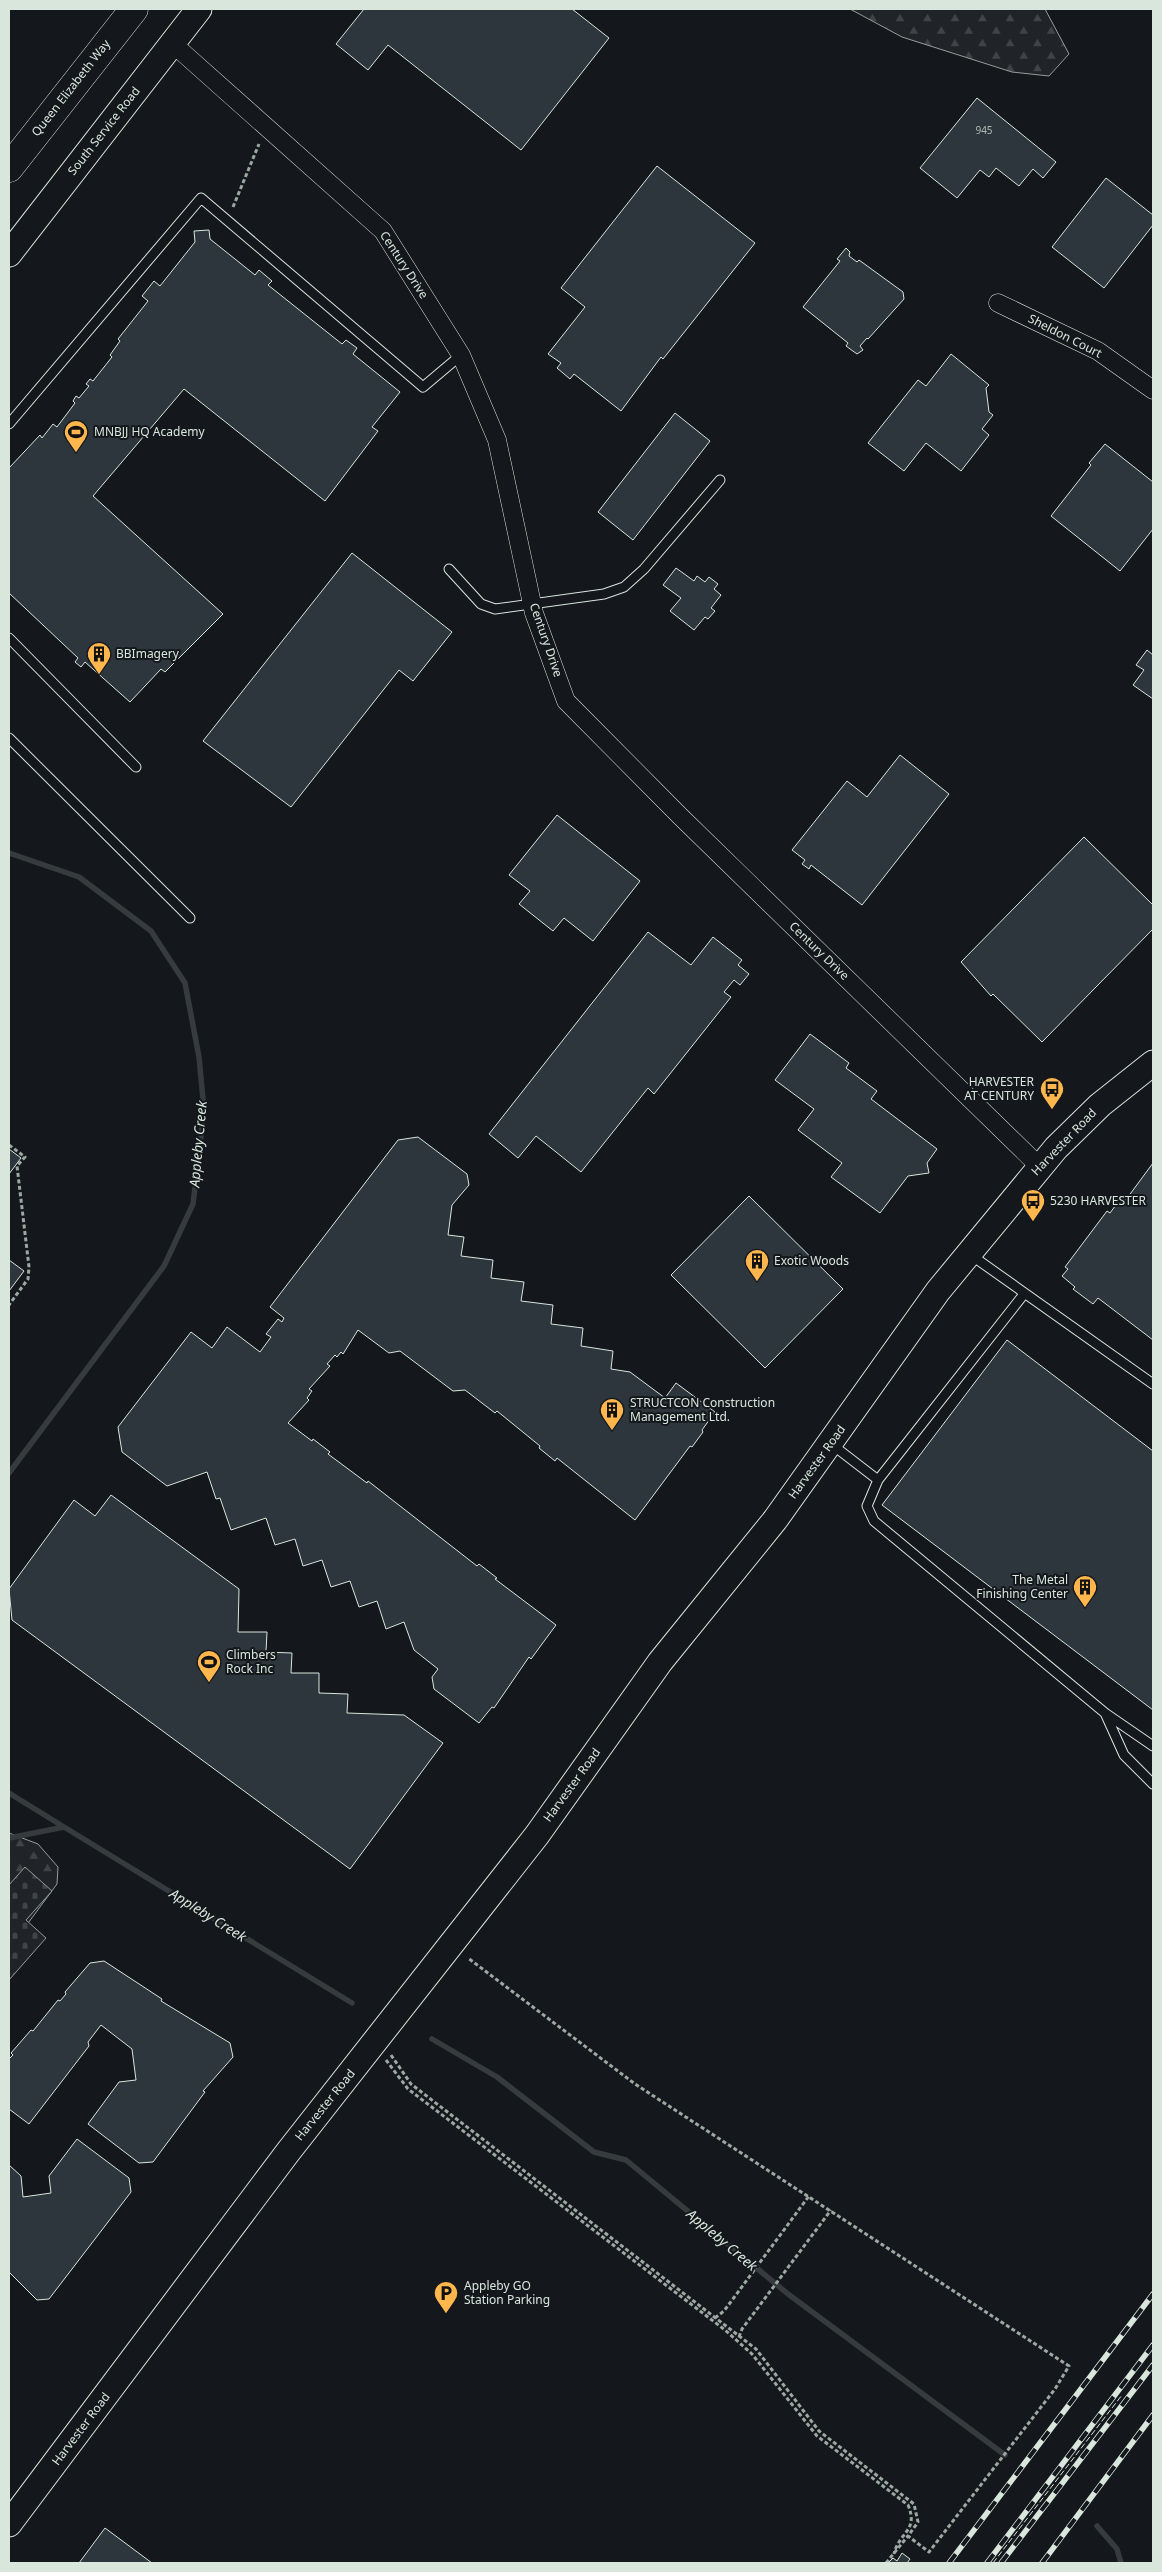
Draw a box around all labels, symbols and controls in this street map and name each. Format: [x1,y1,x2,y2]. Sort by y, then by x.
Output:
street label: Queen Elizabeth Way [27,35,114,140]
street label: South Service Road [64,83,144,179]
house number: 945 [975,123,993,137]
street label: Century Drive [376,228,433,302]
street label: Sheldon Court [1025,310,1106,362]
sports icon: MNBJJ HQ Academy [63,419,89,453]
place label: MNBJJ HQ Academy [94,423,205,440]
street label: Century Drive [526,600,567,679]
building icon: BBImagery [86,641,112,675]
place label: BBImagery [116,645,180,662]
street label: Century Drive [786,918,853,984]
place label: HARVESTER AT CENTURY [964,1073,1035,1104]
bus stop icon: HARVESTER AT CENTURY [1039,1076,1065,1110]
water label: Appleby Creek [184,1099,211,1189]
street label: Harvester Road [1027,1104,1100,1179]
bus stop icon: 5230 HARVESTER [1020,1188,1046,1222]
place label: 5230 HARVESTER [1050,1192,1146,1209]
building icon: Exotic Woods [744,1248,770,1282]
place label: Exotic Woods [774,1252,849,1269]
place label: STRUCTCON Construction Management Ltd. [630,1394,775,1425]
building icon: STRUCTCON Construction Management Ltd. [599,1397,625,1431]
street label: Harvester Road [784,1421,849,1502]
place label: The Metal Finishing Center [976,1571,1068,1602]
building icon: The Metal Finishing Center [1072,1574,1098,1608]
place label: Climbers Rock Inc [226,1646,276,1677]
sports icon: Climbers Rock Inc [196,1649,222,1683]
street label: Harvester Road [539,1744,604,1825]
water label: Appleby Creek [165,1883,251,1946]
street label: Harvester Road [291,2065,359,2144]
water label: Appleby Creek [682,2204,763,2276]
place label: Appleby GO Station Parking [464,2277,550,2308]
parking icon: Appleby GO Station Parking [433,2280,459,2314]
street label: Harvester Road [48,2389,114,2469]

